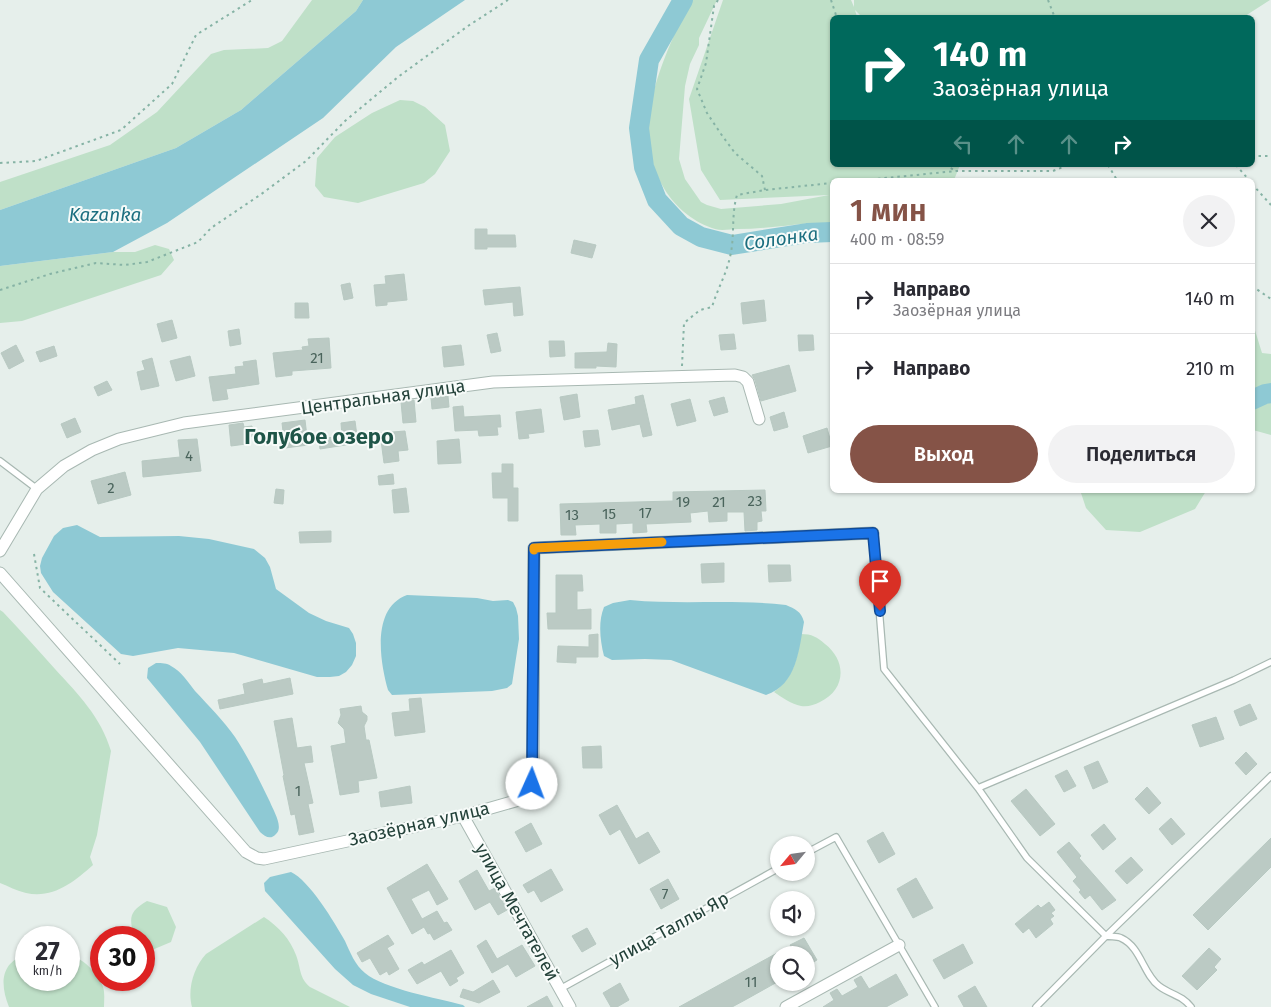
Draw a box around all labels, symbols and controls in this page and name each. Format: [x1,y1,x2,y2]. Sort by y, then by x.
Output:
text: 140 m [933,33,1027,75]
icon: right [850,35,915,100]
text: Заозёрная улица [933,75,1109,102]
icon: left [949,130,977,158]
icon: ahead [1002,130,1030,158]
icon: ahead [1055,130,1083,158]
icon: right [1108,130,1136,158]
text: 1 мин [850,193,927,229]
button: close [1183,195,1235,247]
water label: Kazanka [69,203,141,226]
water label: Солонка [742,222,820,255]
text: 400 m · 08:59 [850,230,944,249]
text: Направо [893,278,970,301]
icon: right [850,285,878,313]
text: 140 m [1185,287,1235,310]
text: Заозёрная улица [893,301,1021,320]
house number: 21 [310,349,324,367]
icon: right [850,355,878,383]
text: Направо [893,357,970,380]
text: 210 m [1186,357,1235,380]
street label: Центральная улица [299,375,467,419]
district label: Голубое озеро [244,423,394,450]
button: Выход [850,425,1038,483]
button: Поделиться [1048,425,1235,483]
house number: 4 [185,447,193,465]
house number: 2 [107,479,115,497]
house number: 23 [748,492,762,510]
house number: 19 [676,493,690,511]
house number: 21 [712,493,726,511]
house number: 17 [638,504,652,522]
house number: 15 [602,505,616,523]
house number: 13 [565,506,579,524]
pin [859,560,901,611]
icon: arrive [866,567,894,595]
position arrow [505,757,557,809]
house number: 1 [295,782,301,800]
street label: Заозёрная улица [346,797,492,851]
north arrow [770,836,815,881]
map controls [770,836,815,991]
street label: улица Мечтателей [470,839,564,985]
house number: 7 [662,885,669,903]
street label: улица Таллы Яр [605,887,733,971]
button: sound [770,891,815,936]
speed limit sign: 30 [90,926,155,991]
text: 27 [35,937,60,967]
button: search [770,946,815,991]
text: km/h [33,964,62,978]
house number: 11 [745,973,757,991]

